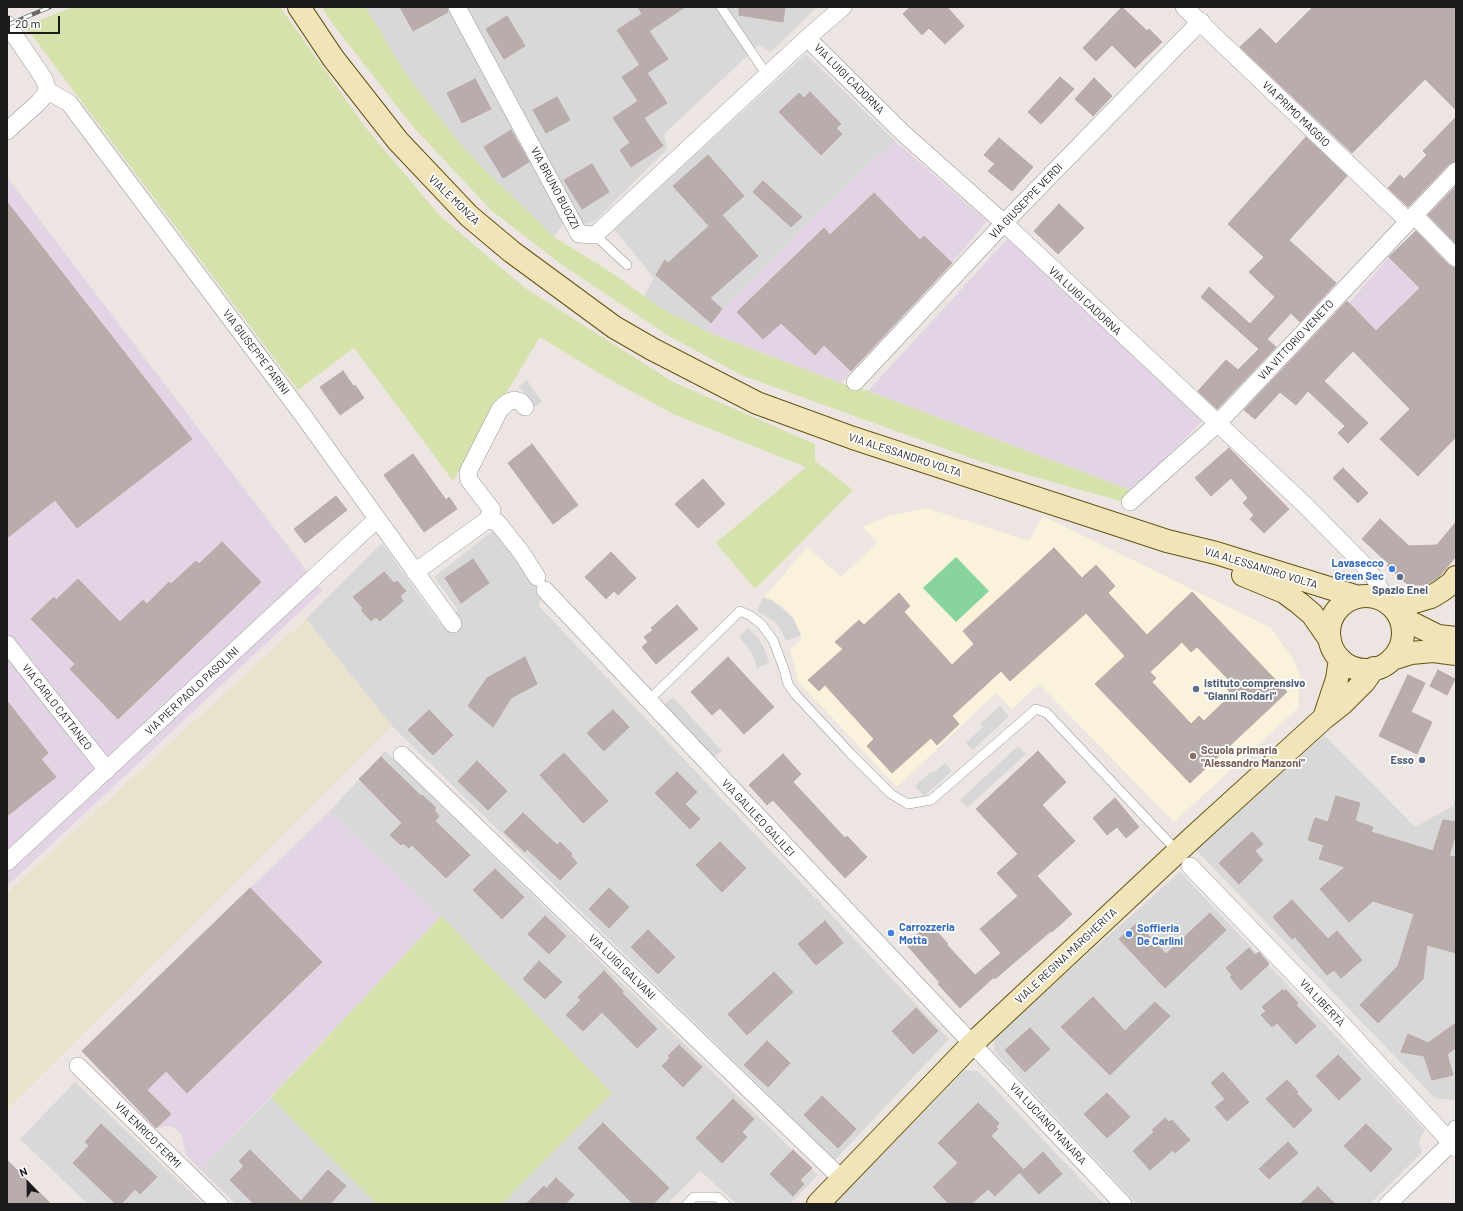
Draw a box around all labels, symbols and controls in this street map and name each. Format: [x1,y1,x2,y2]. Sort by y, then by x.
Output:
scale bar [10,8,62,34]
text: 20 m [15,16,41,30]
street label: VIA LUIGI CADORNA [811,41,887,117]
street label: VIA PRIMO MAGGIO [1259,78,1333,150]
street label: VIA BRUNO BUOZZI [528,145,582,231]
street label: VIA GIUSEPPE VERDI [987,161,1065,241]
street label: VIALE MONZA [426,172,482,228]
street label: VIA LUIGI CADORNA [1046,264,1124,338]
street label: VIA VITTORIO VENETO [1256,297,1336,383]
street label: VIA GIUSEPPE PARINI [220,307,292,397]
street label: VIA ALESSANDRO VOLTA [847,431,963,479]
street label: VIA ALESSANDRO VOLTA [1203,544,1319,592]
place label: Lavasecco Green Sec [1331,556,1384,582]
marker: Lavasecco Green Sec [1387,564,1397,574]
marker: Spazio Enel [1395,572,1405,582]
place label: Spazio Enel [1372,583,1428,597]
street label: VIA PIER PAOLO PASOLINI [142,644,242,738]
street label: VIA CARLO CATTANEO [19,661,95,753]
place label: Istituto comprensivo "Gianni Rodari" [1204,676,1305,702]
marker: Istituto comprensivo "Gianni Rodari" [1191,684,1201,694]
place label: Scuola primaria "Alessandro Manzoni" [1201,743,1305,769]
marker: Scuola primaria "Alessandro Manzoni" [1188,751,1198,761]
place label: Esso [1390,753,1414,767]
marker: Esso [1417,755,1427,765]
street label: VIA GALILEO GALILEI [719,777,797,859]
street label: VIALE REGINA MARGHERITA [1012,905,1120,1007]
place label: Carrozzeria Motta [899,920,955,946]
place label: Soffieria De Carlini [1137,921,1183,947]
marker: Carrozzeria Motta [886,928,896,938]
marker: Soffieria De Carlini [1124,929,1134,939]
street label: VIA LUIGI GALVANI [586,932,658,1002]
street label: VIA LIBERTÀ [1297,977,1347,1029]
street label: VIA LUCIANO MANARA [1007,1081,1089,1167]
street label: VIA ENRICO FERMI [112,1099,184,1171]
north arrow [8,1163,48,1203]
text: N [17,1164,29,1179]

